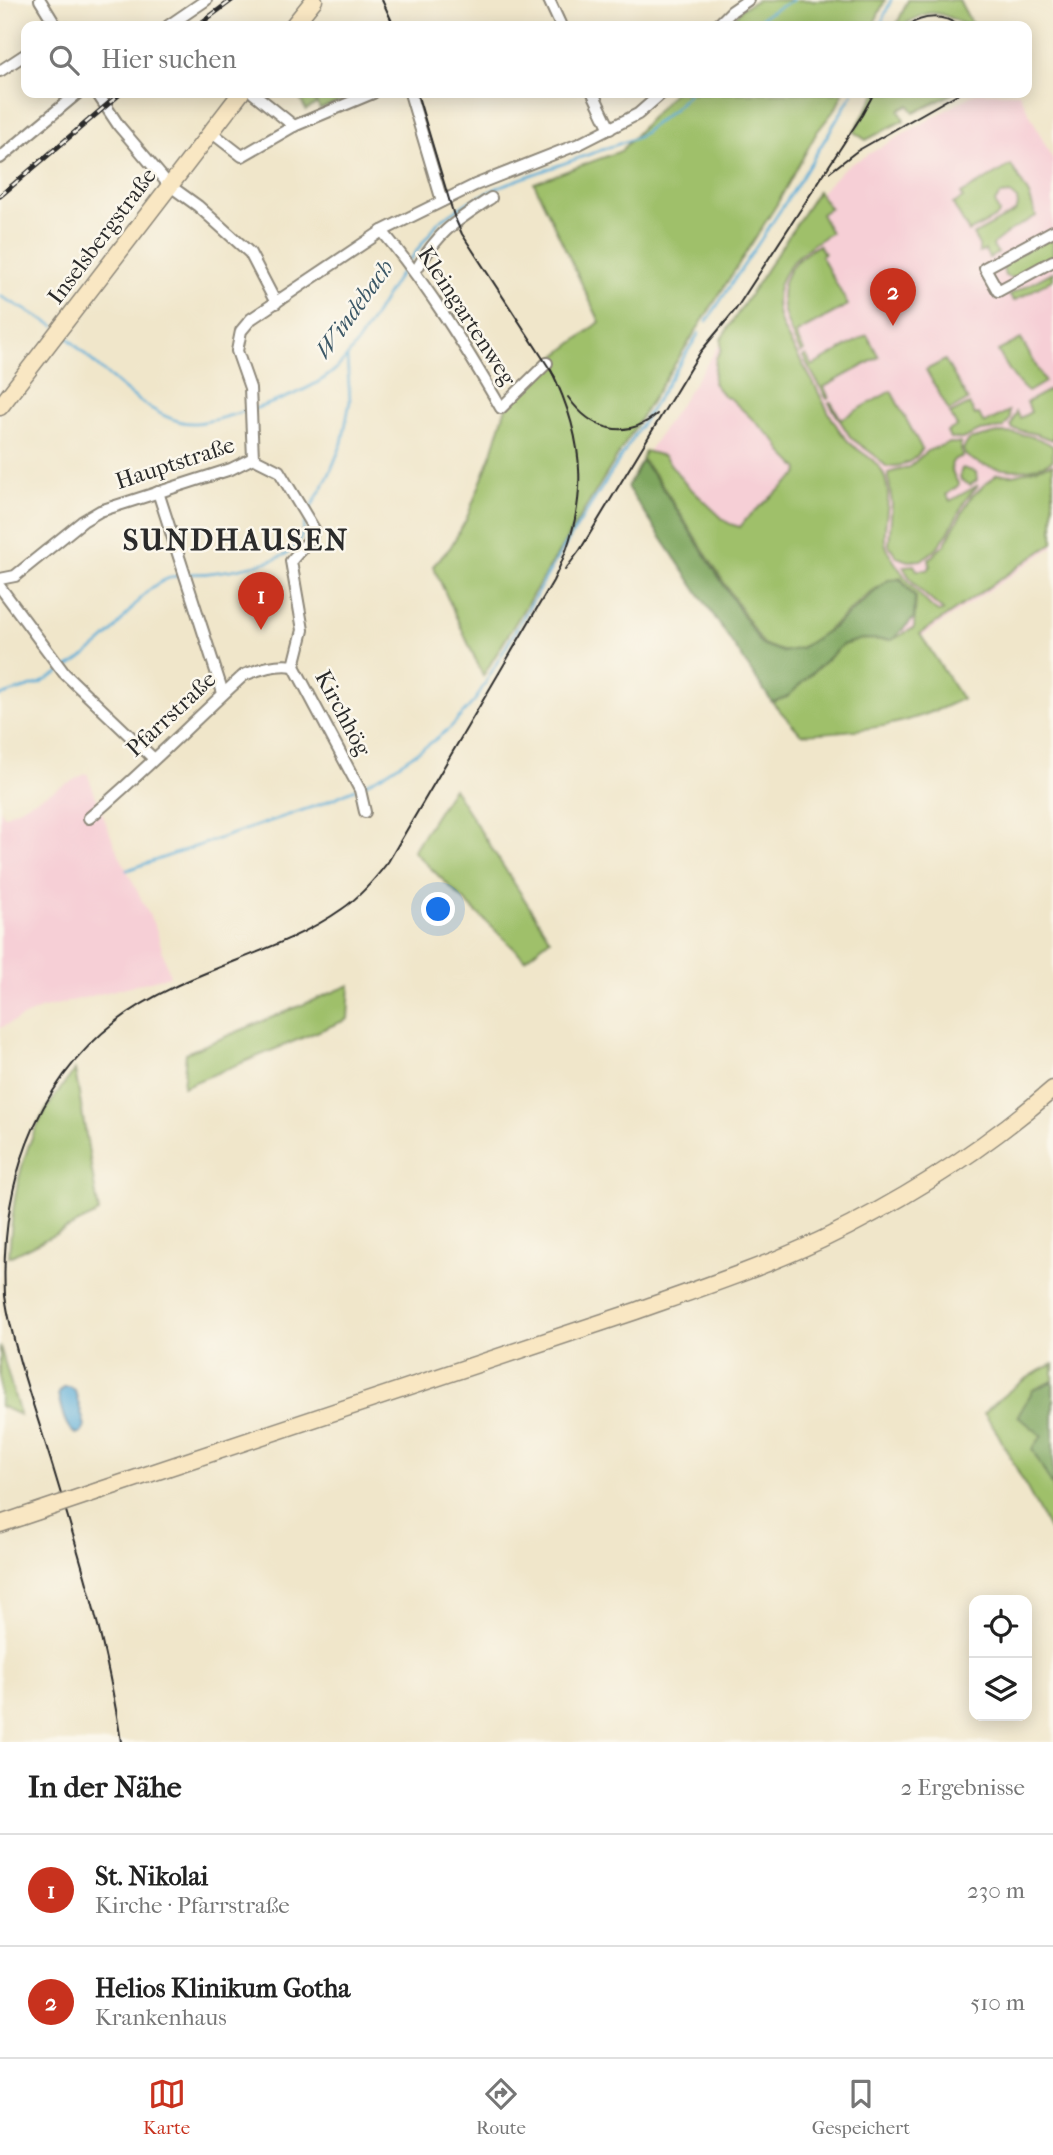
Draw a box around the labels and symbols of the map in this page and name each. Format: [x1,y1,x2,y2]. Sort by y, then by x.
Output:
street label: Inselsbergstraße [42,163,162,309]
street label: Kleingartenweg [412,242,522,391]
water label: Windebach [309,254,399,364]
pin: 2 [870,268,916,326]
street label: Hauptstraße [112,431,238,495]
district label: SUNDHAUSEN [123,523,349,558]
pin: 1 [238,572,284,630]
street label: Pfarrstraße [121,666,221,762]
street label: Kirchhög [309,666,377,761]
your location [421,892,455,926]

